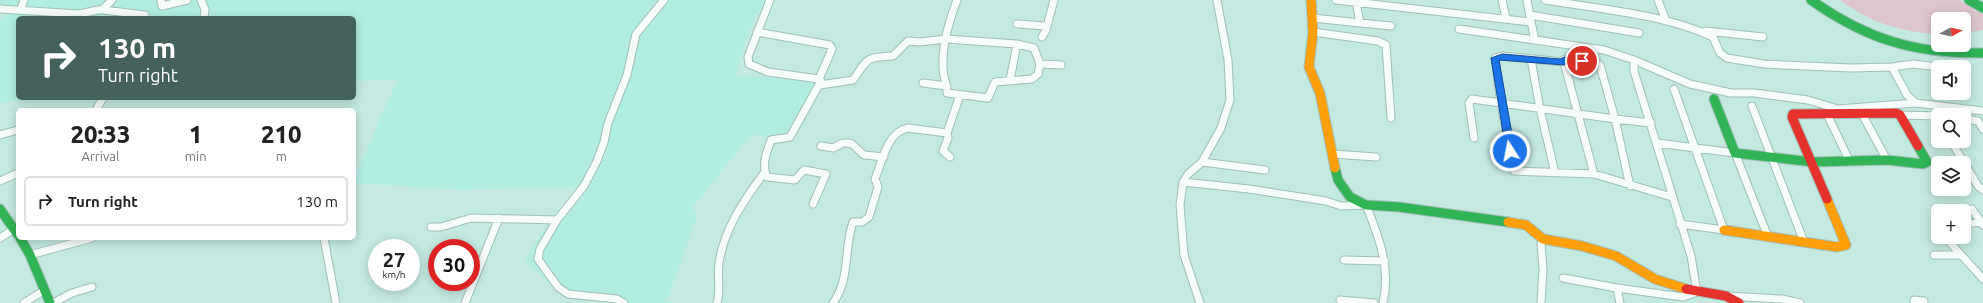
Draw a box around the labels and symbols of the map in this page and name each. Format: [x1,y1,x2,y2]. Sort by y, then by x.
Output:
north arrow [1931,12,1971,52]
pin [1565,44,1599,78]
position arrow [1489,130,1531,172]
speed limit sign: 30 [428,239,480,291]

